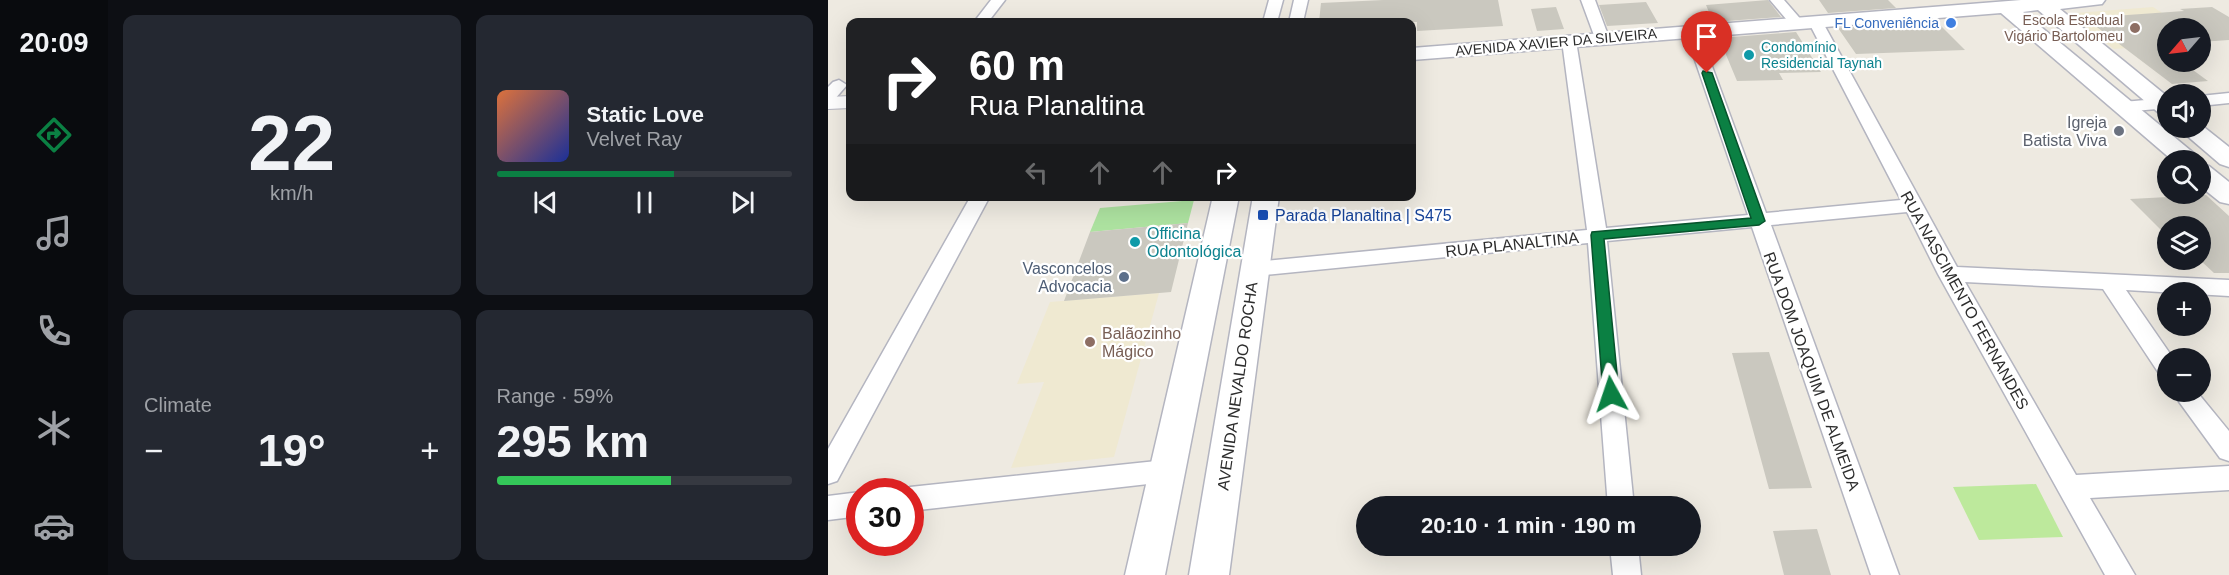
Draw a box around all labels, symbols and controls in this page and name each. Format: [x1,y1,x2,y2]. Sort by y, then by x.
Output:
pin [1681,11,1732,73]
place label: Escola Estadual Vigário Bartolomeu [2004,12,2123,44]
place label: FL Conveniência [1834,15,1939,31]
marker: FL Conveniência [1944,16,1958,30]
north arrow [2157,18,2211,72]
map controls [2157,18,2211,402]
icon: arrive [1690,20,1723,53]
marker: Escola Estadual Vigário Bartolomeu [2128,21,2142,35]
street label: AVENIDA XAVIER DA SILVEIRA [1455,25,1658,59]
text: 20:09 [19,28,89,58]
place label: Condomínio Residencial Taynah [1761,39,1882,71]
icon: right [870,42,948,120]
text: 60 m [969,42,1065,89]
marker: Condomínio Residencial Taynah [1742,48,1756,62]
button: sound [2157,84,2211,138]
text: Rua Planaltina [969,91,1145,121]
text: 22 [248,99,335,187]
text: Static Love [587,102,704,127]
icon: directions [33,114,75,156]
place label: Igreja Batista Viva [2023,114,2107,149]
marker: Igreja Batista Viva [2112,124,2126,138]
text: Velvet Ray [587,128,682,150]
button: search [2157,150,2211,204]
icon: left [1020,156,1053,189]
icon: ahead [1083,156,1116,189]
icon: ahead [1146,156,1179,189]
icon: right [1209,156,1242,189]
text: km/h [270,182,313,204]
icon: previous [529,186,562,219]
icon: pause [628,186,661,219]
icon: next [726,186,759,219]
street label: RUA NASCIMENTO FERNANDES [1897,188,2032,412]
place label: Parada Planaltina | S475 [1275,207,1452,224]
marker: Parada Planaltina | S475 [1256,208,1270,222]
icon: music [33,212,75,254]
button: layers [2157,216,2211,270]
place label: Officina Odontológica [1147,225,1241,260]
street label: RUA PLANALTINA [1445,229,1580,260]
marker: Officina Odontológica [1128,235,1142,249]
street label: RUA DOM JOAQUIM DE ALMEIDA [1760,250,1863,493]
place label: Vasconcelos Advocacia [1022,260,1112,295]
marker: Vasconcelos Advocacia [1117,270,1131,284]
street label: AVENIDA NEVALDO ROCHA [1214,281,1261,491]
button: + [2157,282,2211,336]
icon: phone [33,310,75,352]
place label: Balãozinho Mágico [1102,325,1181,360]
marker: Balãozinho Mágico [1083,335,1097,349]
button: − [2157,348,2211,402]
position arrow [1579,362,1643,426]
text: Range · 59% [497,385,613,407]
text: Climate [144,394,212,416]
icon: climate [33,407,75,449]
text: 295 km [497,416,649,467]
text: 19° [258,425,326,476]
text: − [144,432,163,469]
text: + [420,432,440,469]
speed limit sign: 30 [846,478,924,556]
icon: car [33,505,75,547]
text: 20:10 · 1 min · 190 m [1421,513,1636,538]

